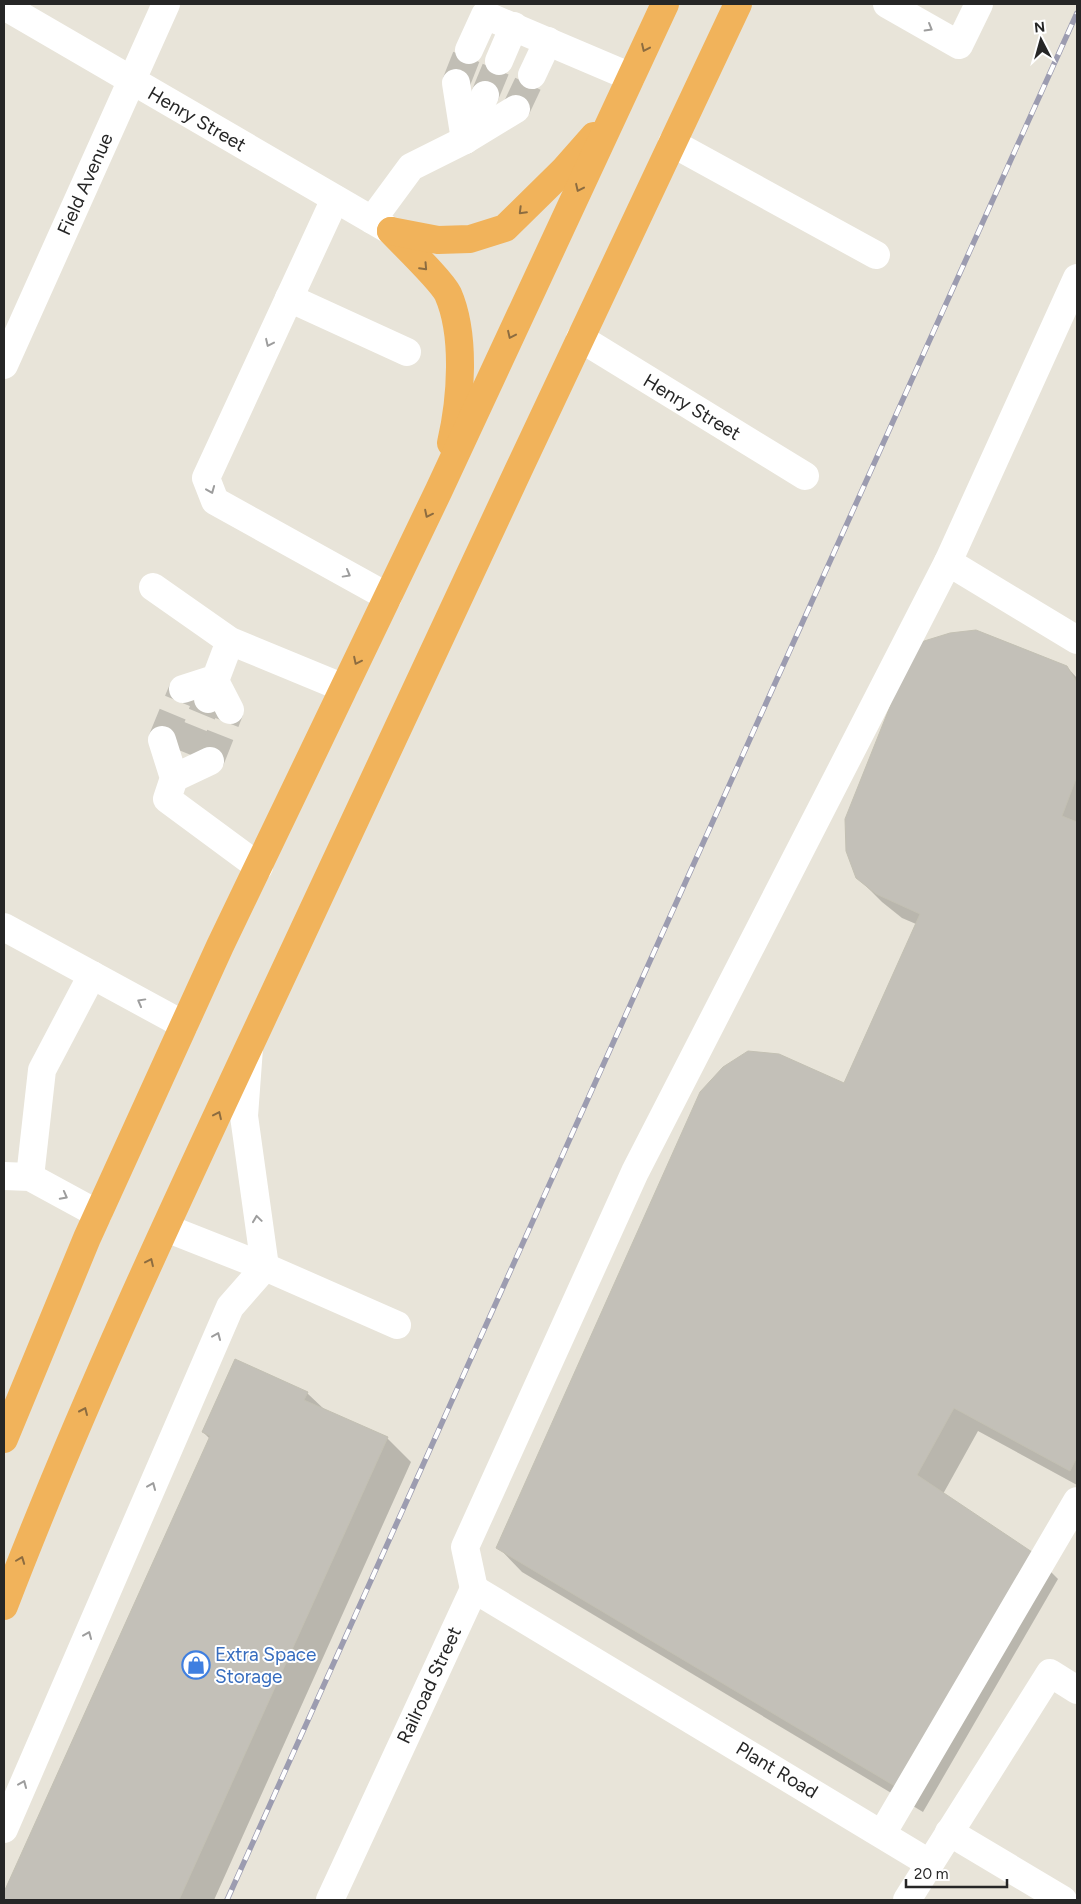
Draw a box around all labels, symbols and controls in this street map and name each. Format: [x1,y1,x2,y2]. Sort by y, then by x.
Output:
north arrow [1016,15,1066,65]
text: N [1033,19,1046,37]
one-way arrow [923,22,932,32]
one-way arrow [640,43,651,52]
street label: Henry Street [144,82,250,156]
street label: Field Avenue [52,129,118,239]
one-way arrow [575,183,586,192]
one-way arrow [518,206,527,215]
one-way arrow [418,261,427,270]
one-way arrow [507,330,517,339]
one-way arrow [264,338,275,347]
street label: Henry Street [639,369,745,445]
one-way arrow [204,485,215,494]
one-way arrow [423,509,434,518]
one-way arrow [342,568,351,578]
one-way arrow [353,656,363,665]
one-way arrow [138,998,147,1008]
one-way arrow [212,1111,223,1120]
one-way arrow [59,1189,68,1199]
one-way arrow [253,1214,263,1223]
one-way arrow [144,1258,154,1267]
one-way arrow [210,1332,221,1341]
one-way arrow [78,1407,89,1416]
one-way arrow [146,1482,157,1491]
one-way arrow [15,1557,25,1565]
street label: Railroad Street [392,1623,466,1747]
one-way arrow [81,1631,92,1640]
place label: Extra Space Storage [215,1643,317,1688]
shop icon: Extra Space Storage [181,1650,211,1680]
street label: Plant Road [732,1737,822,1803]
one-way arrow [17,1780,28,1789]
scale bar [906,1856,1007,1888]
text: 20 m [914,1865,948,1883]

